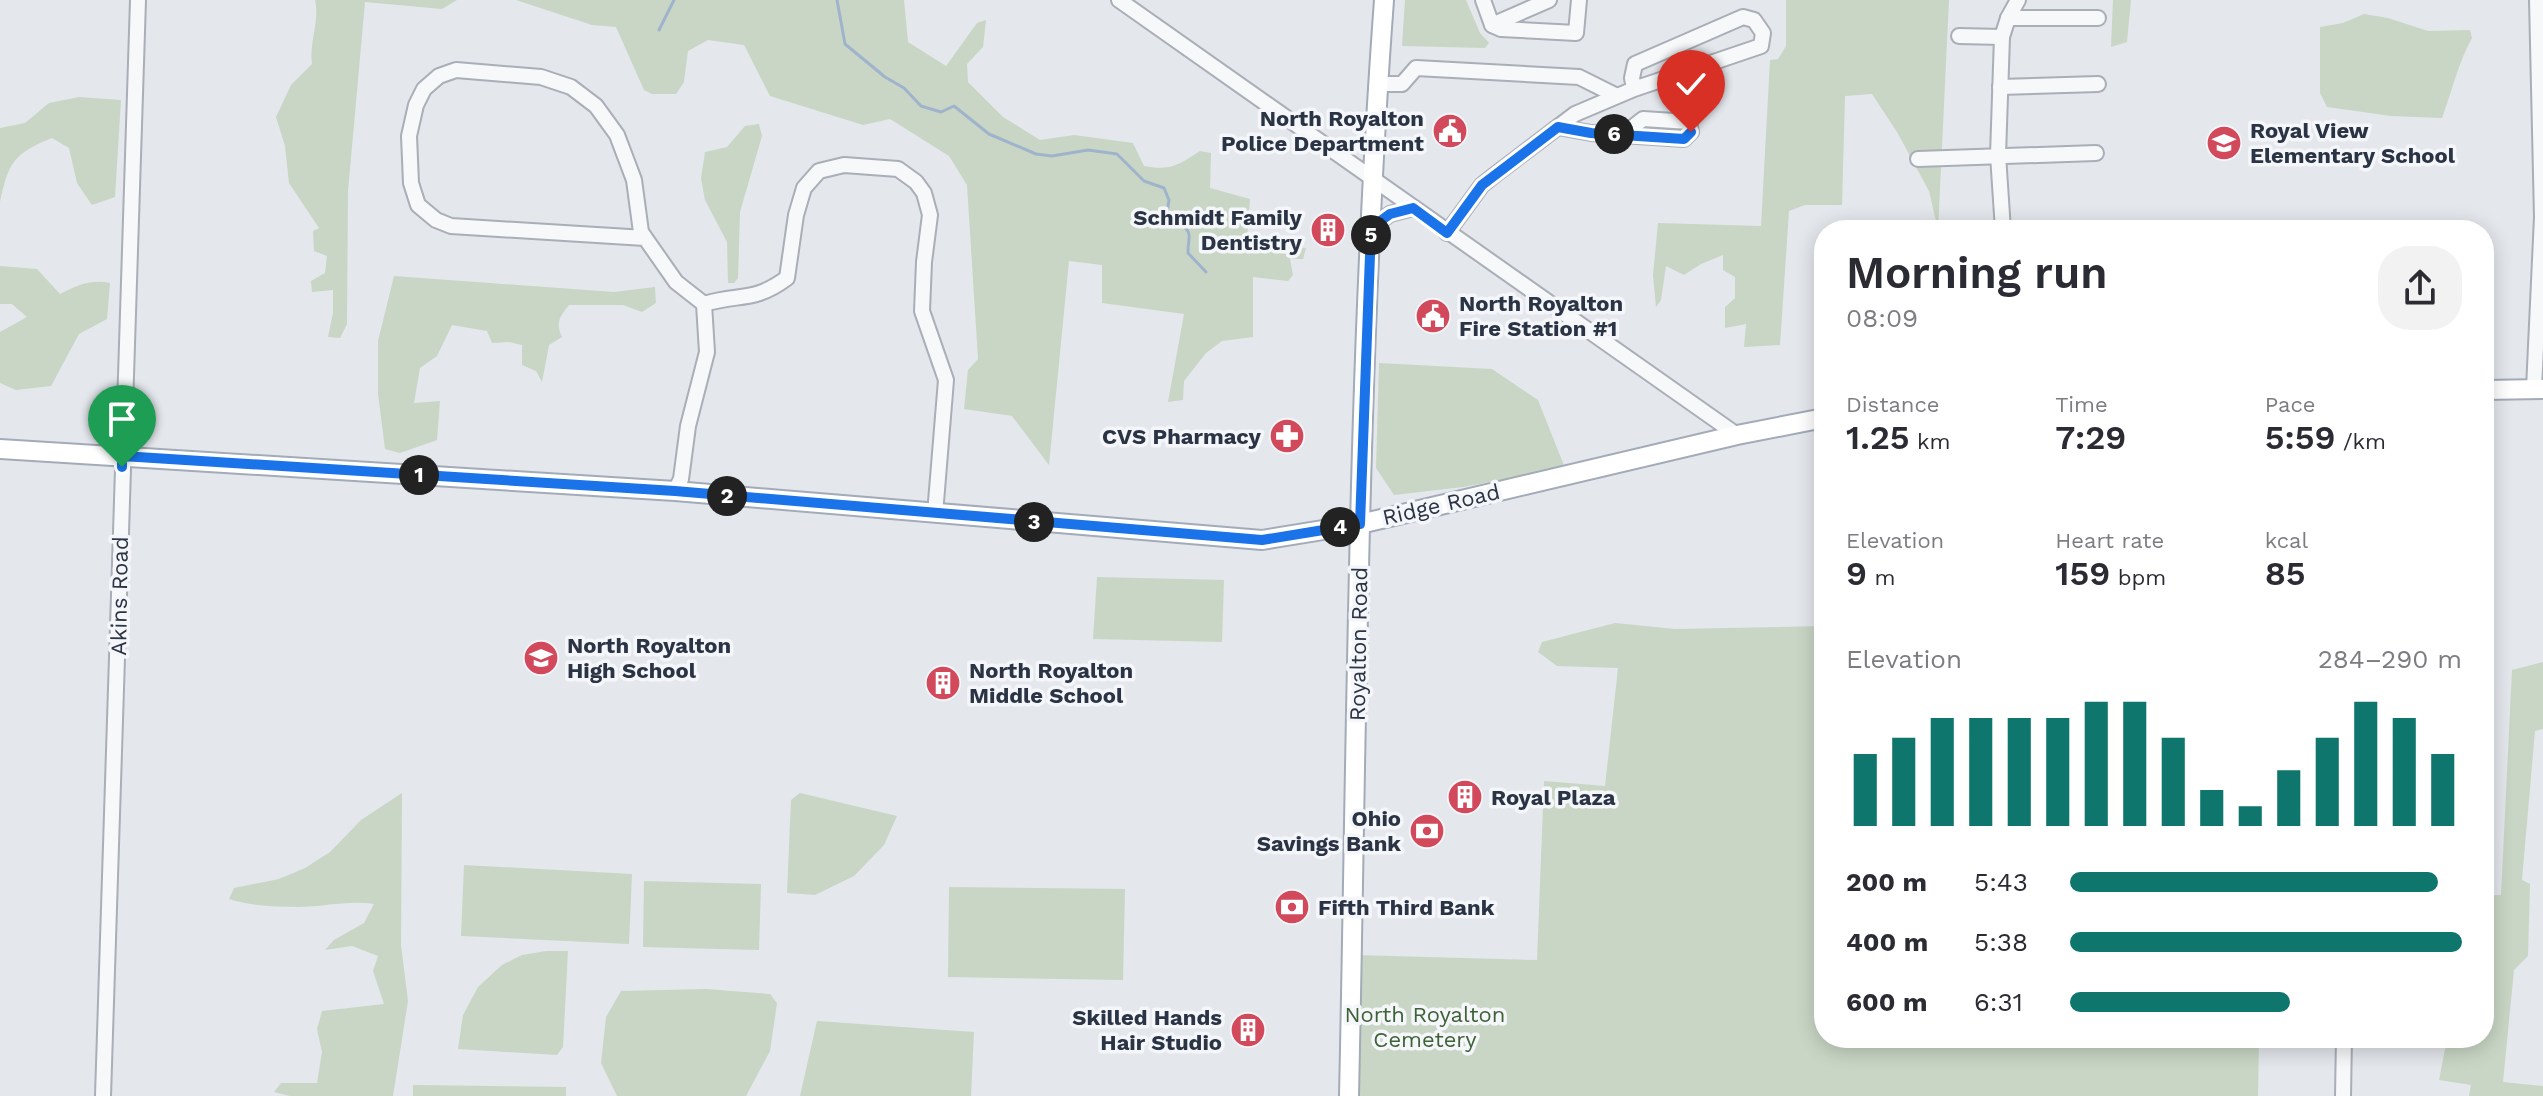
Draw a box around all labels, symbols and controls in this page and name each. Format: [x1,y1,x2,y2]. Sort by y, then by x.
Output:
pin [1657,50,1725,132]
icon: check [1669,62,1713,106]
place label: North Royalton Police Department [1221,106,1424,156]
public building icon: North Royalton Police Department [1431,112,1469,150]
pin: 6 [1594,114,1634,154]
place label: Royal View Elementary School [2250,118,2456,168]
text: 6 [1607,121,1621,146]
school or university icon: Royal View Elementary School [2205,124,2243,162]
place label: Schmidt Family Dentistry [1133,205,1303,255]
building icon: Schmidt Family Dentistry [1309,211,1347,249]
pin: 5 [1351,215,1391,255]
text: 5 [1365,222,1377,247]
button: share [2378,246,2462,330]
text: Morning run [1846,247,2107,299]
place label: North Royalton Fire Station #1 [1459,291,1623,341]
public building icon: North Royalton Fire Station #1 [1414,297,1452,335]
text: 08:09 [1846,303,1918,333]
pin [88,385,156,467]
text: Distance [1846,392,1940,417]
text: Time [2055,392,2108,417]
text: Pace [2265,392,2316,417]
icon: arrive [100,397,144,441]
pharmacy icon: CVS Pharmacy [1268,417,1306,455]
text: 1.25 [1846,417,1910,457]
text: 7:29 [2055,417,2126,457]
text: 5:59 [2265,417,2335,457]
place label: CVS Pharmacy [1102,424,1262,449]
text: km [1910,429,1951,454]
text: /km [2335,429,2386,454]
pin: 1 [399,455,439,495]
text: 1 [414,462,424,487]
pin: 2 [707,476,747,516]
street label: Ridge Road [1380,479,1502,530]
text: 2 [720,483,734,508]
pin: 3 [1014,502,1054,542]
pin: 4 [1320,507,1360,547]
text: 3 [1027,509,1041,534]
text: 4 [1333,514,1347,539]
text: Elevation [1846,528,1944,553]
text: Heart rate [2055,528,2164,553]
text: kcal [2265,528,2308,553]
street label: Akins Road [106,536,133,656]
text: 9 [1846,553,1867,593]
text: 159 [2055,553,2110,593]
text: 85 [2265,553,2306,593]
text: m [1867,565,1895,590]
text: bpm [2110,565,2166,590]
street label: Royalton Road [1345,567,1372,721]
place label: North Royalton High School [567,633,731,683]
school or university icon: North Royalton High School [522,639,560,677]
text: Elevation [1846,644,1962,674]
text: 284–290 m [2318,644,2462,674]
place label: North Royalton Middle School [969,658,1133,708]
building icon: North Royalton Middle School [924,664,962,702]
building icon: Royal Plaza [1446,778,1484,816]
place label: Royal Plaza [1491,785,1616,810]
place label: Ohio Savings Bank [1257,806,1401,856]
bank icon: Ohio Savings Bank [1408,812,1446,850]
text: 200 m [1846,867,1927,897]
text: 5:43 [1974,867,2028,897]
bank icon: Fifth Third Bank [1273,888,1311,926]
place label: Fifth Third Bank [1318,895,1495,920]
text: 400 m [1846,927,1928,957]
text: 5:38 [1974,927,2028,957]
text: 600 m [1846,987,1927,1017]
text: 6:31 [1974,987,2023,1017]
park label: North Royalton Cemetery [1345,1002,1505,1052]
place label: Skilled Hands Hair Studio [1072,1005,1222,1055]
building icon: Skilled Hands Hair Studio [1229,1011,1267,1049]

